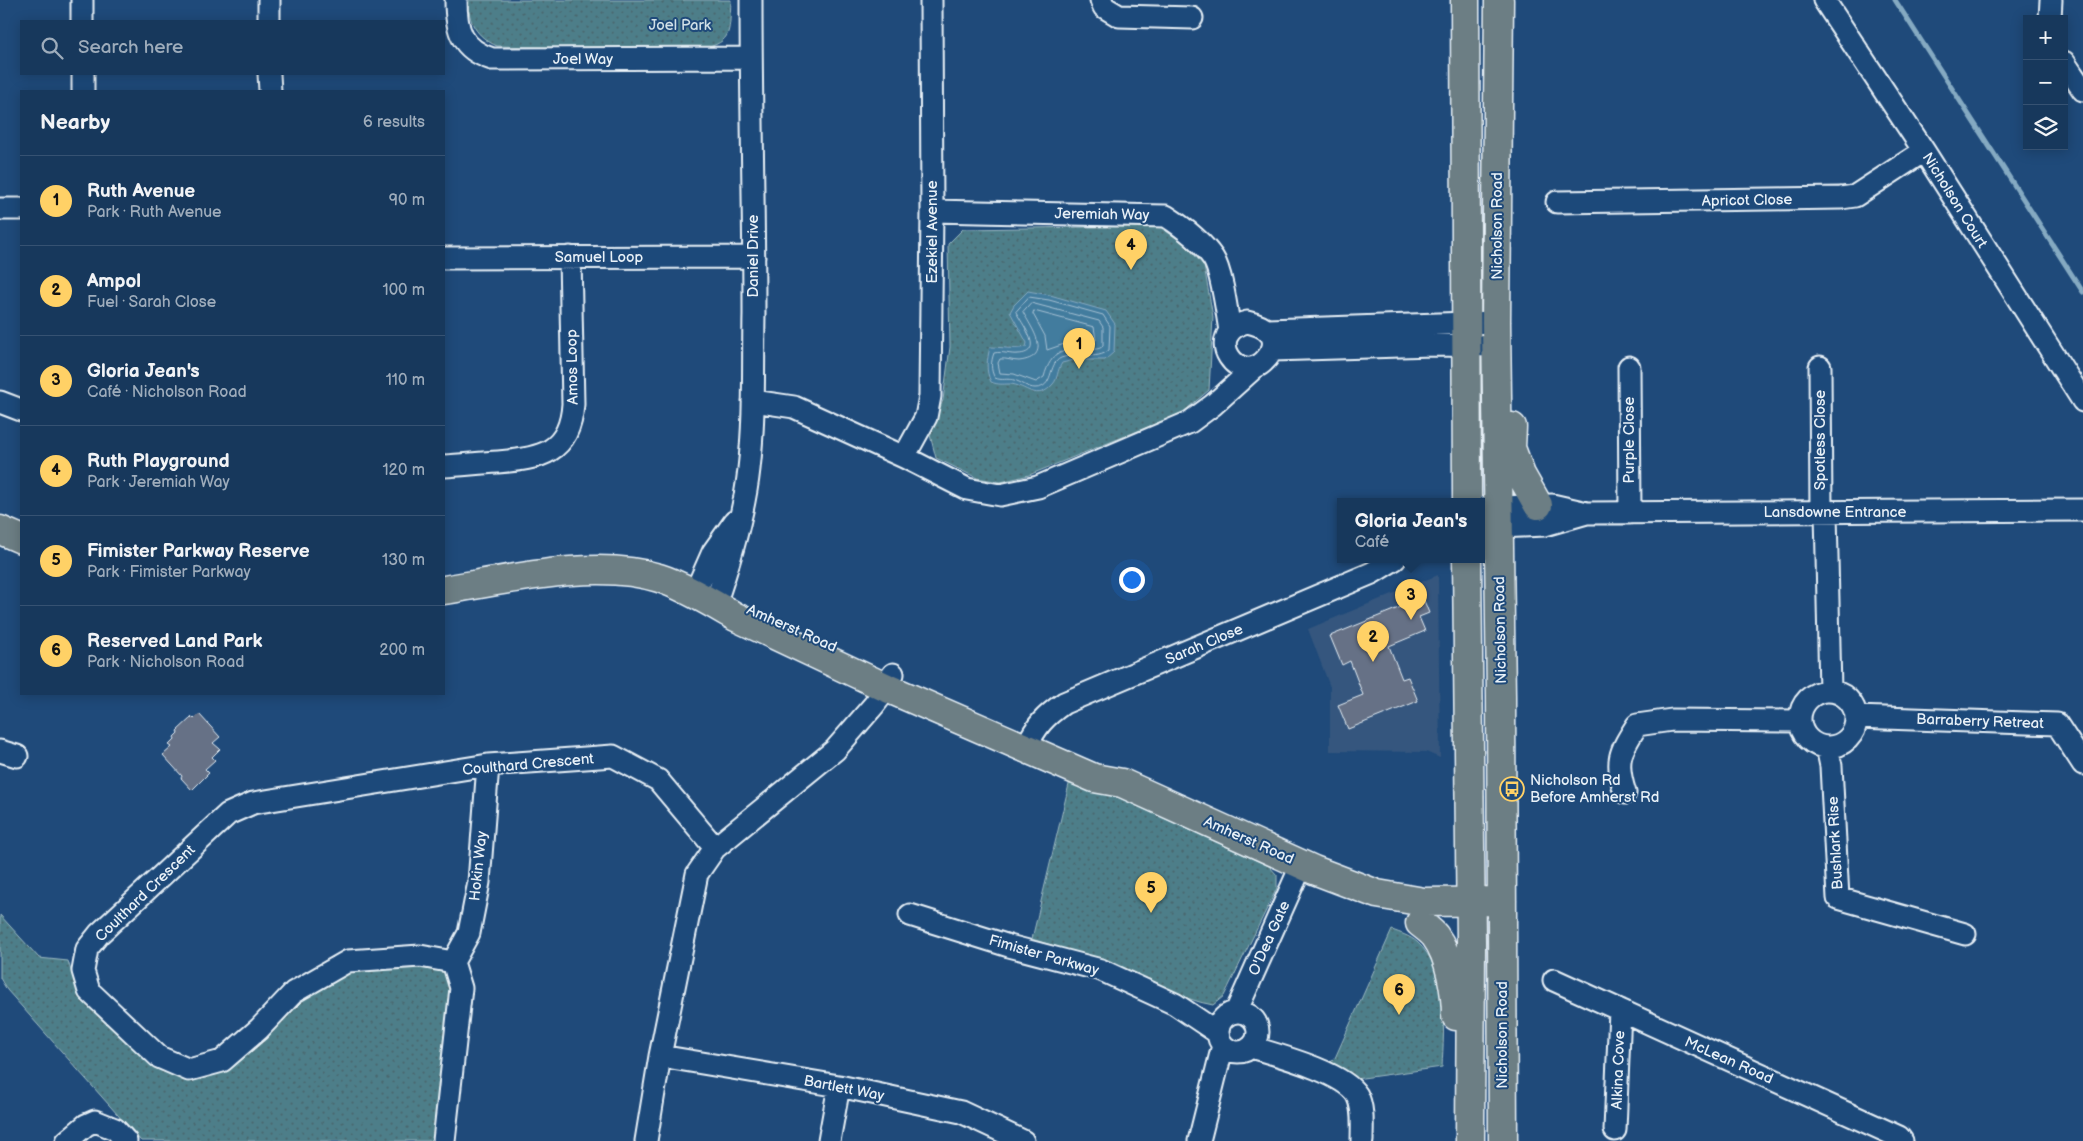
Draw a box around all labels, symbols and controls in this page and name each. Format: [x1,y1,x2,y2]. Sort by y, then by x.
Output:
map controls [2023,15,2068,150]
button: + [2023,15,2068,60]
park label: Joel Park [649,16,712,35]
search box [20,20,445,75]
icon: search [38,34,66,62]
text: Search here [78,36,183,59]
street label: Joel Way [553,50,613,69]
button: − [2023,60,2068,105]
button: layers [2023,105,2068,150]
text: Nearby [40,110,110,135]
text: 6 results [363,113,425,132]
street label: Nicholson Court [1918,149,1992,252]
street label: Nicholson Road [1488,172,1507,280]
text: Ruth Avenue [87,180,195,203]
street label: Ezekiel Avenue [923,180,942,284]
street label: Apricot Close [1702,190,1793,211]
text: 1 [53,191,59,210]
text: 90 m [389,191,425,210]
text: Park · Ruth Avenue [87,203,222,222]
street label: Jeremiah Way [1054,204,1150,225]
street label: Daniel Drive [744,215,763,297]
pin: 4 [1115,229,1147,270]
street label: Samuel Loop [555,248,644,267]
text: Ampol [87,270,141,293]
text: 2 [51,281,61,300]
text: 100 m [382,281,425,300]
text: Fuel · Sarah Close [87,293,216,312]
pin: 1 [1063,328,1095,369]
street label: Amos Loop [562,329,583,405]
text: Gloria Jean's [87,360,200,383]
text: 3 [51,371,61,390]
text: 110 m [386,371,425,390]
text: Café · Nicholson Road [87,383,247,402]
street label: Spotless Close [1811,390,1830,490]
street label: Purple Close [1620,396,1639,483]
text: Ruth Playground [87,450,230,473]
text: 4 [51,461,61,480]
text: 120 m [382,461,425,480]
text: Park · Jeremiah Way [87,473,230,492]
popup [1337,498,1485,563]
street label: Lansdowne Entrance [1764,503,1907,522]
text: Gloria Jean's [1355,510,1467,533]
text: Café [1355,533,1389,552]
text: Fimister Parkway Reserve [87,540,310,563]
text: 5 [51,551,61,570]
text: 130 m [382,551,425,570]
text: Park · Fimister Parkway [87,563,251,582]
your location [1119,567,1145,593]
street label: Nicholson Road [1490,576,1511,684]
pin: 3 [1395,579,1427,620]
street label: Amherst Road [744,600,840,657]
street label: Sarah Close [1163,620,1246,669]
pin: 2 [1357,621,1389,662]
text: Reserved Land Park [87,630,262,653]
text: 6 [51,641,61,660]
text: 200 m [379,641,425,660]
text: Park · Nicholson Road [87,653,244,672]
street label: Barraberry Retreat [1916,710,2045,733]
street label: Coulthard Crescent [461,749,595,780]
place label: Nicholson Rd Before Amherst Rd [1530,771,1659,807]
bus stop icon: Nicholson Rd Before Amherst Rd [1499,776,1525,802]
street label: Bushlark Rise [1824,796,1847,890]
street label: Amherst Road [1201,812,1297,869]
street label: Hokin Way [465,830,492,902]
street label: Coulthard Crescent [91,840,200,946]
pin: 5 [1135,872,1167,913]
street label: O'Dea Gate [1245,898,1294,978]
street label: Fimister Parkway [987,931,1101,980]
pin: 6 [1383,974,1415,1015]
street label: Nicholson Road [1493,981,1512,1089]
street label: Alkina Cove [1608,1030,1629,1110]
street label: McLean Road [1681,1032,1776,1089]
street label: Bartlett Way [802,1071,886,1106]

